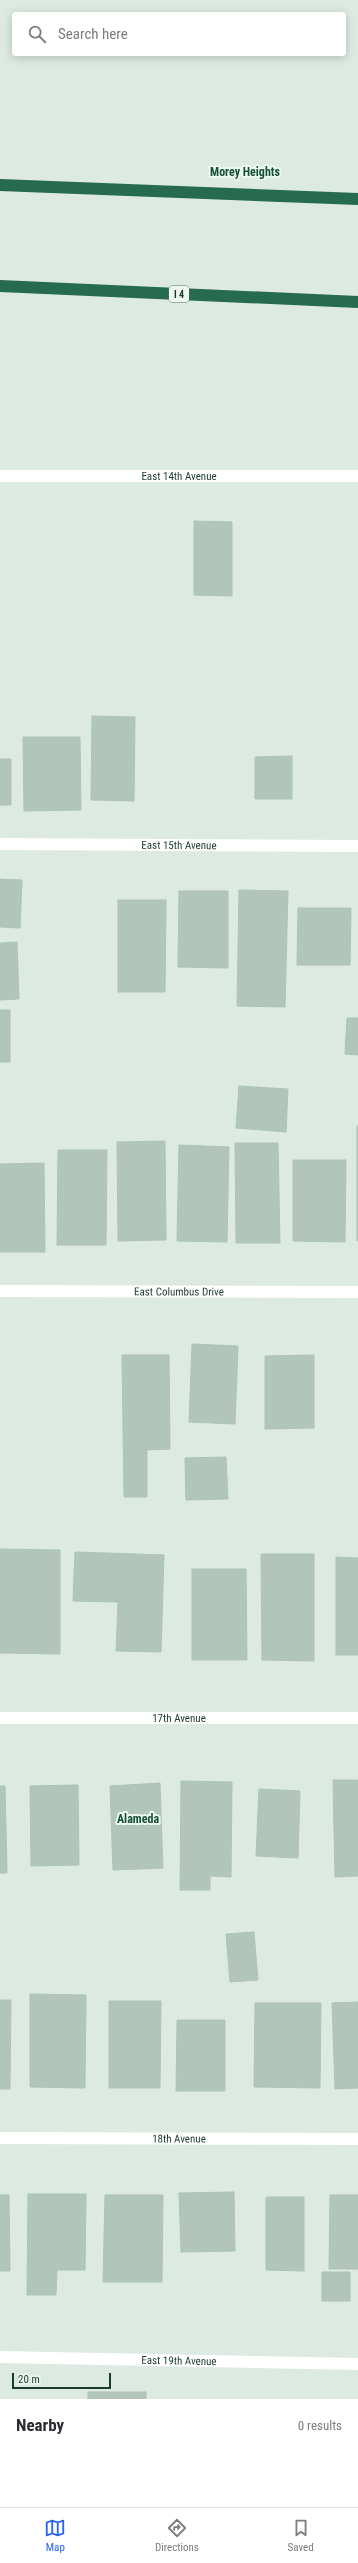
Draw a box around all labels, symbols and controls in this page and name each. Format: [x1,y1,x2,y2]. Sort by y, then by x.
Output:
search box [12,12,346,56]
icon: search [26,23,48,45]
text: Search here [58,25,128,43]
district label: Morey Heights [210,165,281,179]
road number: I 4 [169,286,189,302]
street label: East 14th Avenue [141,470,217,483]
street label: East 15th Avenue [141,838,217,852]
street label: East Columbus Drive [134,1285,224,1298]
street label: 17th Avenue [152,1712,206,1725]
district label: Alameda [117,1812,159,1826]
street label: 18th Avenue [152,2132,206,2145]
street label: East 19th Avenue [141,2353,217,2368]
scale bar [12,2371,111,2390]
text: 20 m [18,2373,40,2386]
text: Nearby [16,2415,64,2435]
text: 0 results [298,2418,342,2433]
tab: Map [44,2517,66,2554]
tab: Directions [155,2517,199,2554]
tab: Saved [288,2517,314,2554]

